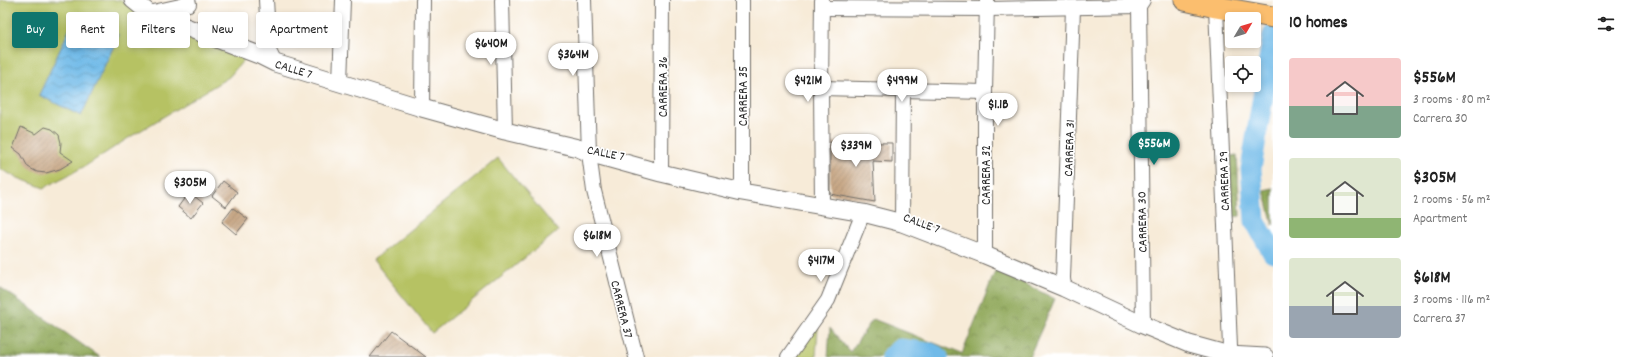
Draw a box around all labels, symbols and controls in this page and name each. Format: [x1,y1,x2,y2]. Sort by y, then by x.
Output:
chip: Buy [12,12,58,48]
chip: Rent [66,12,119,48]
chip: Filters [127,12,190,48]
chip: New [198,12,248,48]
chip: Apartment [256,12,342,48]
north arrow [1225,12,1261,48]
map controls [1225,12,1261,92]
text: 10 homes [1289,12,1348,36]
icon: filters [1595,13,1617,35]
pin: $640M [463,32,519,66]
text: $640M [474,35,508,54]
pin: $364M [545,43,601,77]
text: $364M [557,46,589,65]
street label: CALLE 7 [272,56,314,85]
button: locate [1225,56,1261,92]
street label: CARRERA 36 [655,57,674,117]
street label: CARRERA 35 [735,66,754,126]
text: $556M [1413,67,1456,91]
pin: $421M [780,69,836,103]
pin: $499M [874,69,930,103]
text: $421M [794,72,822,91]
text: $499M [886,72,918,91]
icon: home [1321,74,1369,122]
text: 3 rooms · 80 m² [1413,91,1490,110]
pin: $1.1B [970,93,1026,127]
text: $1.1B [988,96,1008,115]
text: Carrera 30 [1413,110,1468,129]
street label: CARRERA 31 [1060,119,1081,177]
pin: $556M [1126,132,1182,166]
pin: $339M [828,134,884,168]
text: $556M [1138,135,1170,154]
text: $339M [840,137,872,156]
street label: CALLE 7 [585,142,626,167]
street label: CARRERA 32 [978,145,997,205]
street label: CARRERA 29 [1215,151,1236,211]
text: $305M [1413,167,1456,191]
pin: $305M [162,171,218,205]
text: $305M [173,174,207,193]
icon: home [1321,174,1369,222]
street label: CARRERA 30 [1133,191,1154,253]
text: 2 rooms · 56 m² [1413,191,1490,210]
street label: CALLE 7 [900,209,942,240]
text: Apartment [1413,210,1467,229]
pin: $618M [569,224,625,258]
text: $618M [583,227,611,246]
pin: $417M [793,249,849,283]
text: $417M [807,252,835,271]
text: $618M [1413,267,1450,291]
icon: home [1321,274,1369,322]
street label: CARRERA 37 [604,279,637,341]
text: 3 rooms · 116 m² [1413,291,1490,310]
text: Carrera 37 [1413,310,1466,329]

